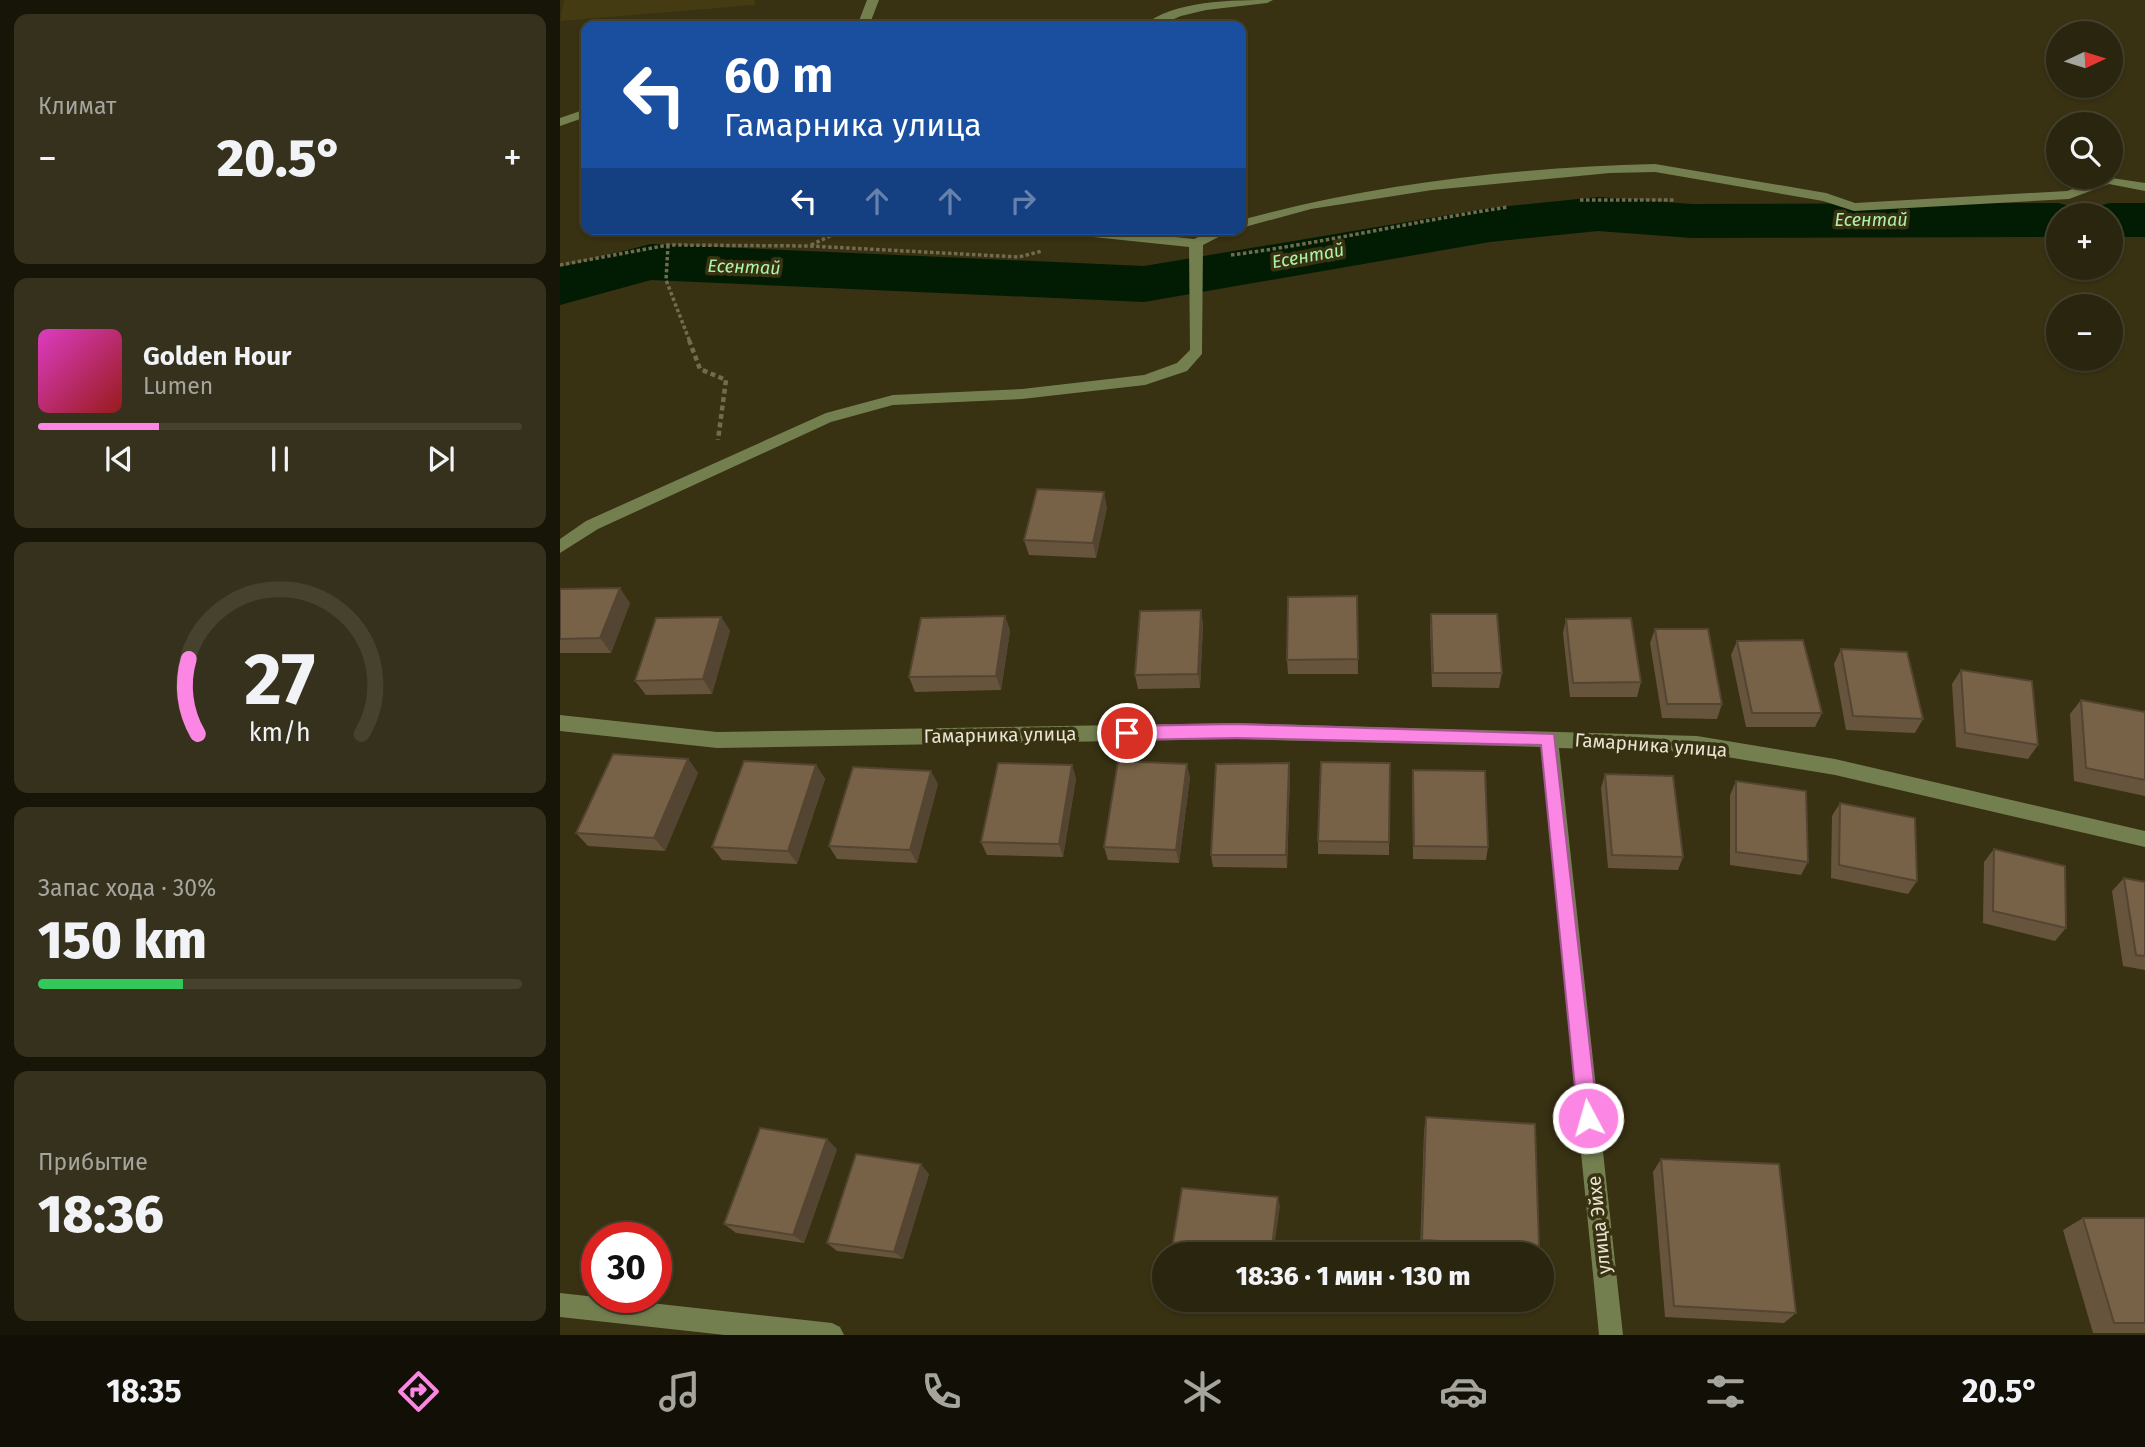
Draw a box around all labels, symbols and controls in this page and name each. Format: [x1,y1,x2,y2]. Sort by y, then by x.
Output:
north arrow [2046,21,2123,98]
map controls [2046,21,2123,371]
text: 60 m [724,46,833,105]
icon: left [609,49,700,140]
text: Климат [38,92,116,120]
text: Гамарника улица [724,106,982,144]
button: search [2046,112,2123,189]
text: 20.5° [217,127,343,190]
text: − [38,135,57,181]
text: + [503,135,522,181]
icon: left [785,182,823,220]
icon: ahead [858,182,896,220]
icon: ahead [931,182,969,220]
icon: right [1004,182,1042,220]
button: + [2046,203,2123,280]
water label: Есентай [1834,209,1908,231]
water label: Есентай [1270,239,1346,273]
water label: Есентай [707,255,781,279]
button: − [2046,294,2123,371]
text: Golden Hour [143,341,291,372]
text: Lumen [143,372,213,400]
icon: previous [100,440,138,478]
icon: pause [261,440,299,478]
icon: next [422,440,460,478]
text: 27 [245,636,315,723]
pin [1097,703,1157,763]
icon: arrive [1108,714,1146,752]
text: km/h [249,717,311,747]
street label: Гамарника улица [923,722,1077,748]
street label: Гамарника улица [1574,728,1728,762]
text: Запас хода · 30% [38,874,216,902]
text: 150 km [38,909,207,972]
position arrow [1551,1081,1625,1155]
text: Прибытие [38,1148,148,1176]
street label: улица Эйхе [1582,1175,1616,1275]
text: 18:36 [38,1183,164,1246]
speed limit sign: 30 [581,1222,672,1313]
text: 18:36 · 1 мин · 130 m [1236,1261,1470,1292]
icon: directions [394,1367,443,1416]
icon: music [655,1367,704,1416]
icon: phone [917,1367,966,1416]
icon: climate [1178,1367,1227,1416]
icon: car [1439,1367,1488,1416]
icon: filters [1701,1367,1750,1416]
text: 18:35 [106,1372,182,1410]
text: 20.5° [1962,1372,2039,1410]

